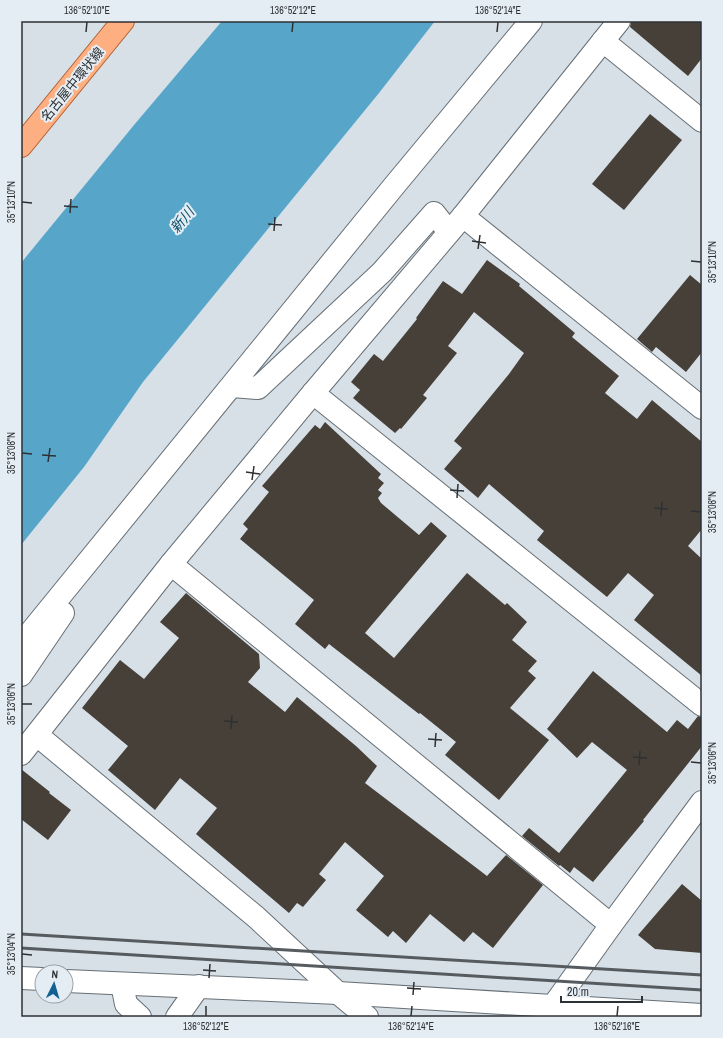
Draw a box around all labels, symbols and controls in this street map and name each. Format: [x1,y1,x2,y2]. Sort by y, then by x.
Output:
text: 136°52'10"E [64,4,110,17]
text: 136°52'12"E [270,4,316,17]
text: 136°52'14"E [475,4,521,17]
street label: 名古屋中環状線 [37,44,108,125]
text: 35°13'10"N [5,181,18,223]
water label: 新川 [166,202,199,237]
text: 35°13'10"N [706,241,719,283]
text: 35°13'08"N [5,432,18,474]
text: 35°13'08"N [706,491,719,533]
text: 35°13'06"N [5,683,18,725]
text: 35°13'06"N [706,742,719,784]
text: 35°13'04"N [5,933,18,975]
north arrow [34,964,74,1004]
text: N [51,967,59,981]
scale bar [561,978,642,1004]
text: 20 m [567,984,589,1000]
text: 136°52'12"E [183,1020,229,1033]
text: 136°52'14"E [388,1020,434,1033]
text: 136°52'16"E [594,1020,640,1033]

